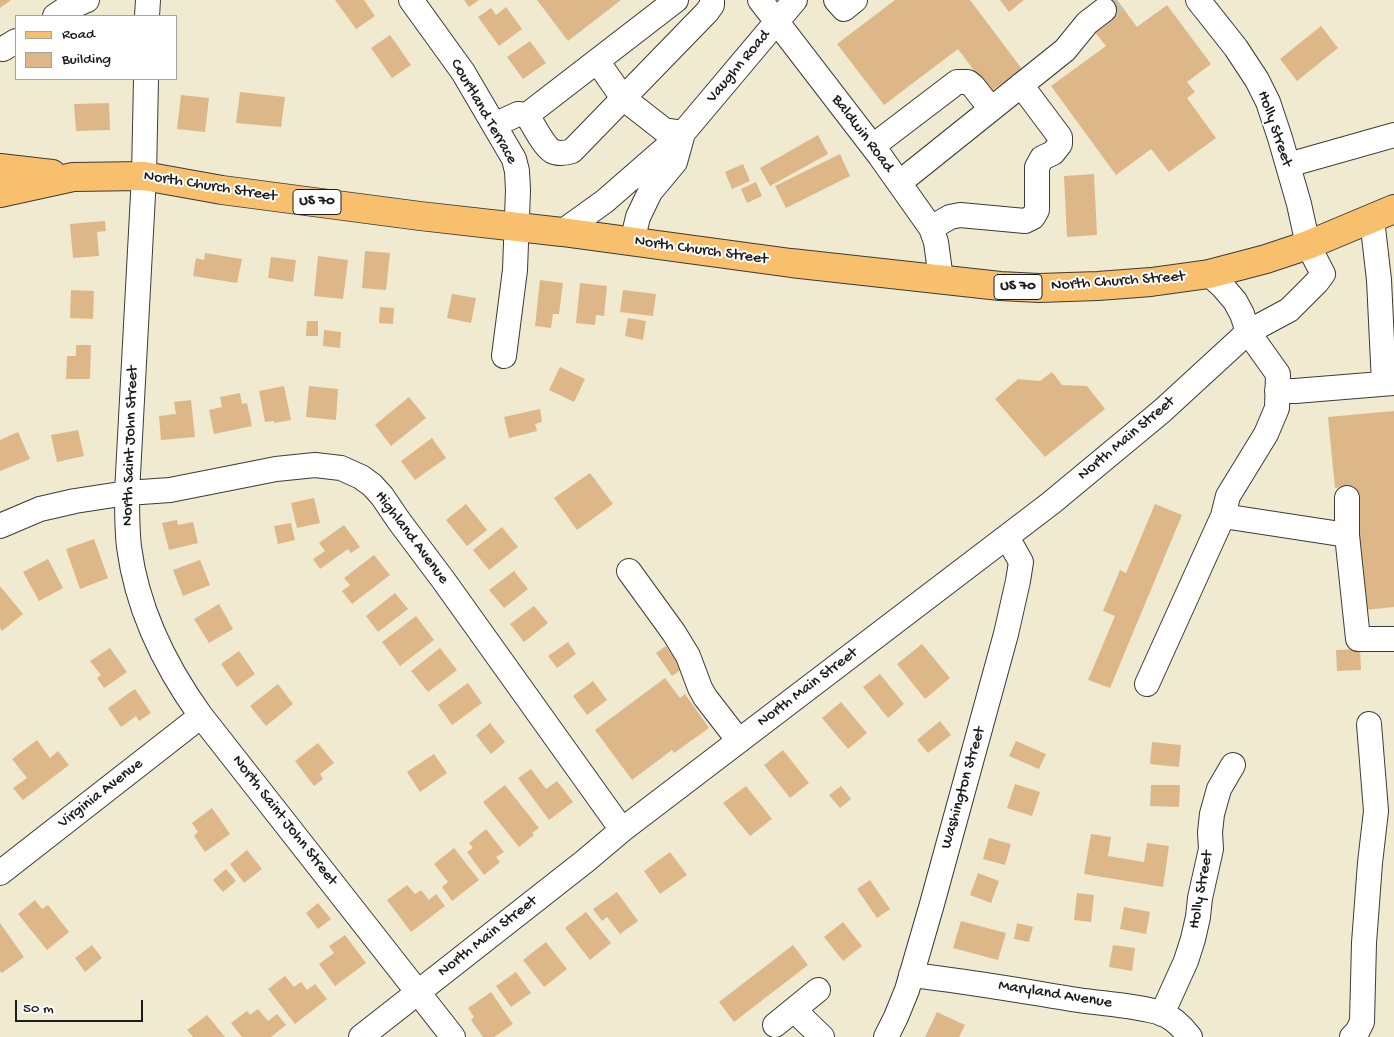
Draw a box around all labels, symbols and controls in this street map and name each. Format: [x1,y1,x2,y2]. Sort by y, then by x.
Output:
legend [15,15,178,80]
text: Road [62,26,95,44]
street label: Vaughn Road [703,27,775,107]
text: Building [62,51,111,69]
street label: Courtland Terrace [445,56,521,168]
street label: Holly Street [1252,89,1296,169]
street label: Baldwin Road [827,91,897,177]
street label: North Church Street [142,167,278,207]
road number: US 70 [293,190,341,214]
street label: North Church Street [633,232,769,270]
street label: North Church Street [1050,268,1186,296]
road number: US 70 [994,274,1042,300]
street label: North Saint John Street [119,365,143,527]
street label: North Main Street [1075,393,1179,485]
street label: Highland Avenue [370,488,452,588]
street label: North Main Street [754,644,862,732]
street label: Washington Street [937,725,991,851]
street label: North Saint John Street [227,752,341,890]
street label: Virginia Avenue [55,755,147,833]
street label: Holly Street [1186,850,1218,930]
street label: North Main Street [434,892,542,982]
street label: Maryland Avenue [997,977,1113,1013]
scale bar [18,990,145,1022]
text: 50 m [23,1000,54,1018]

